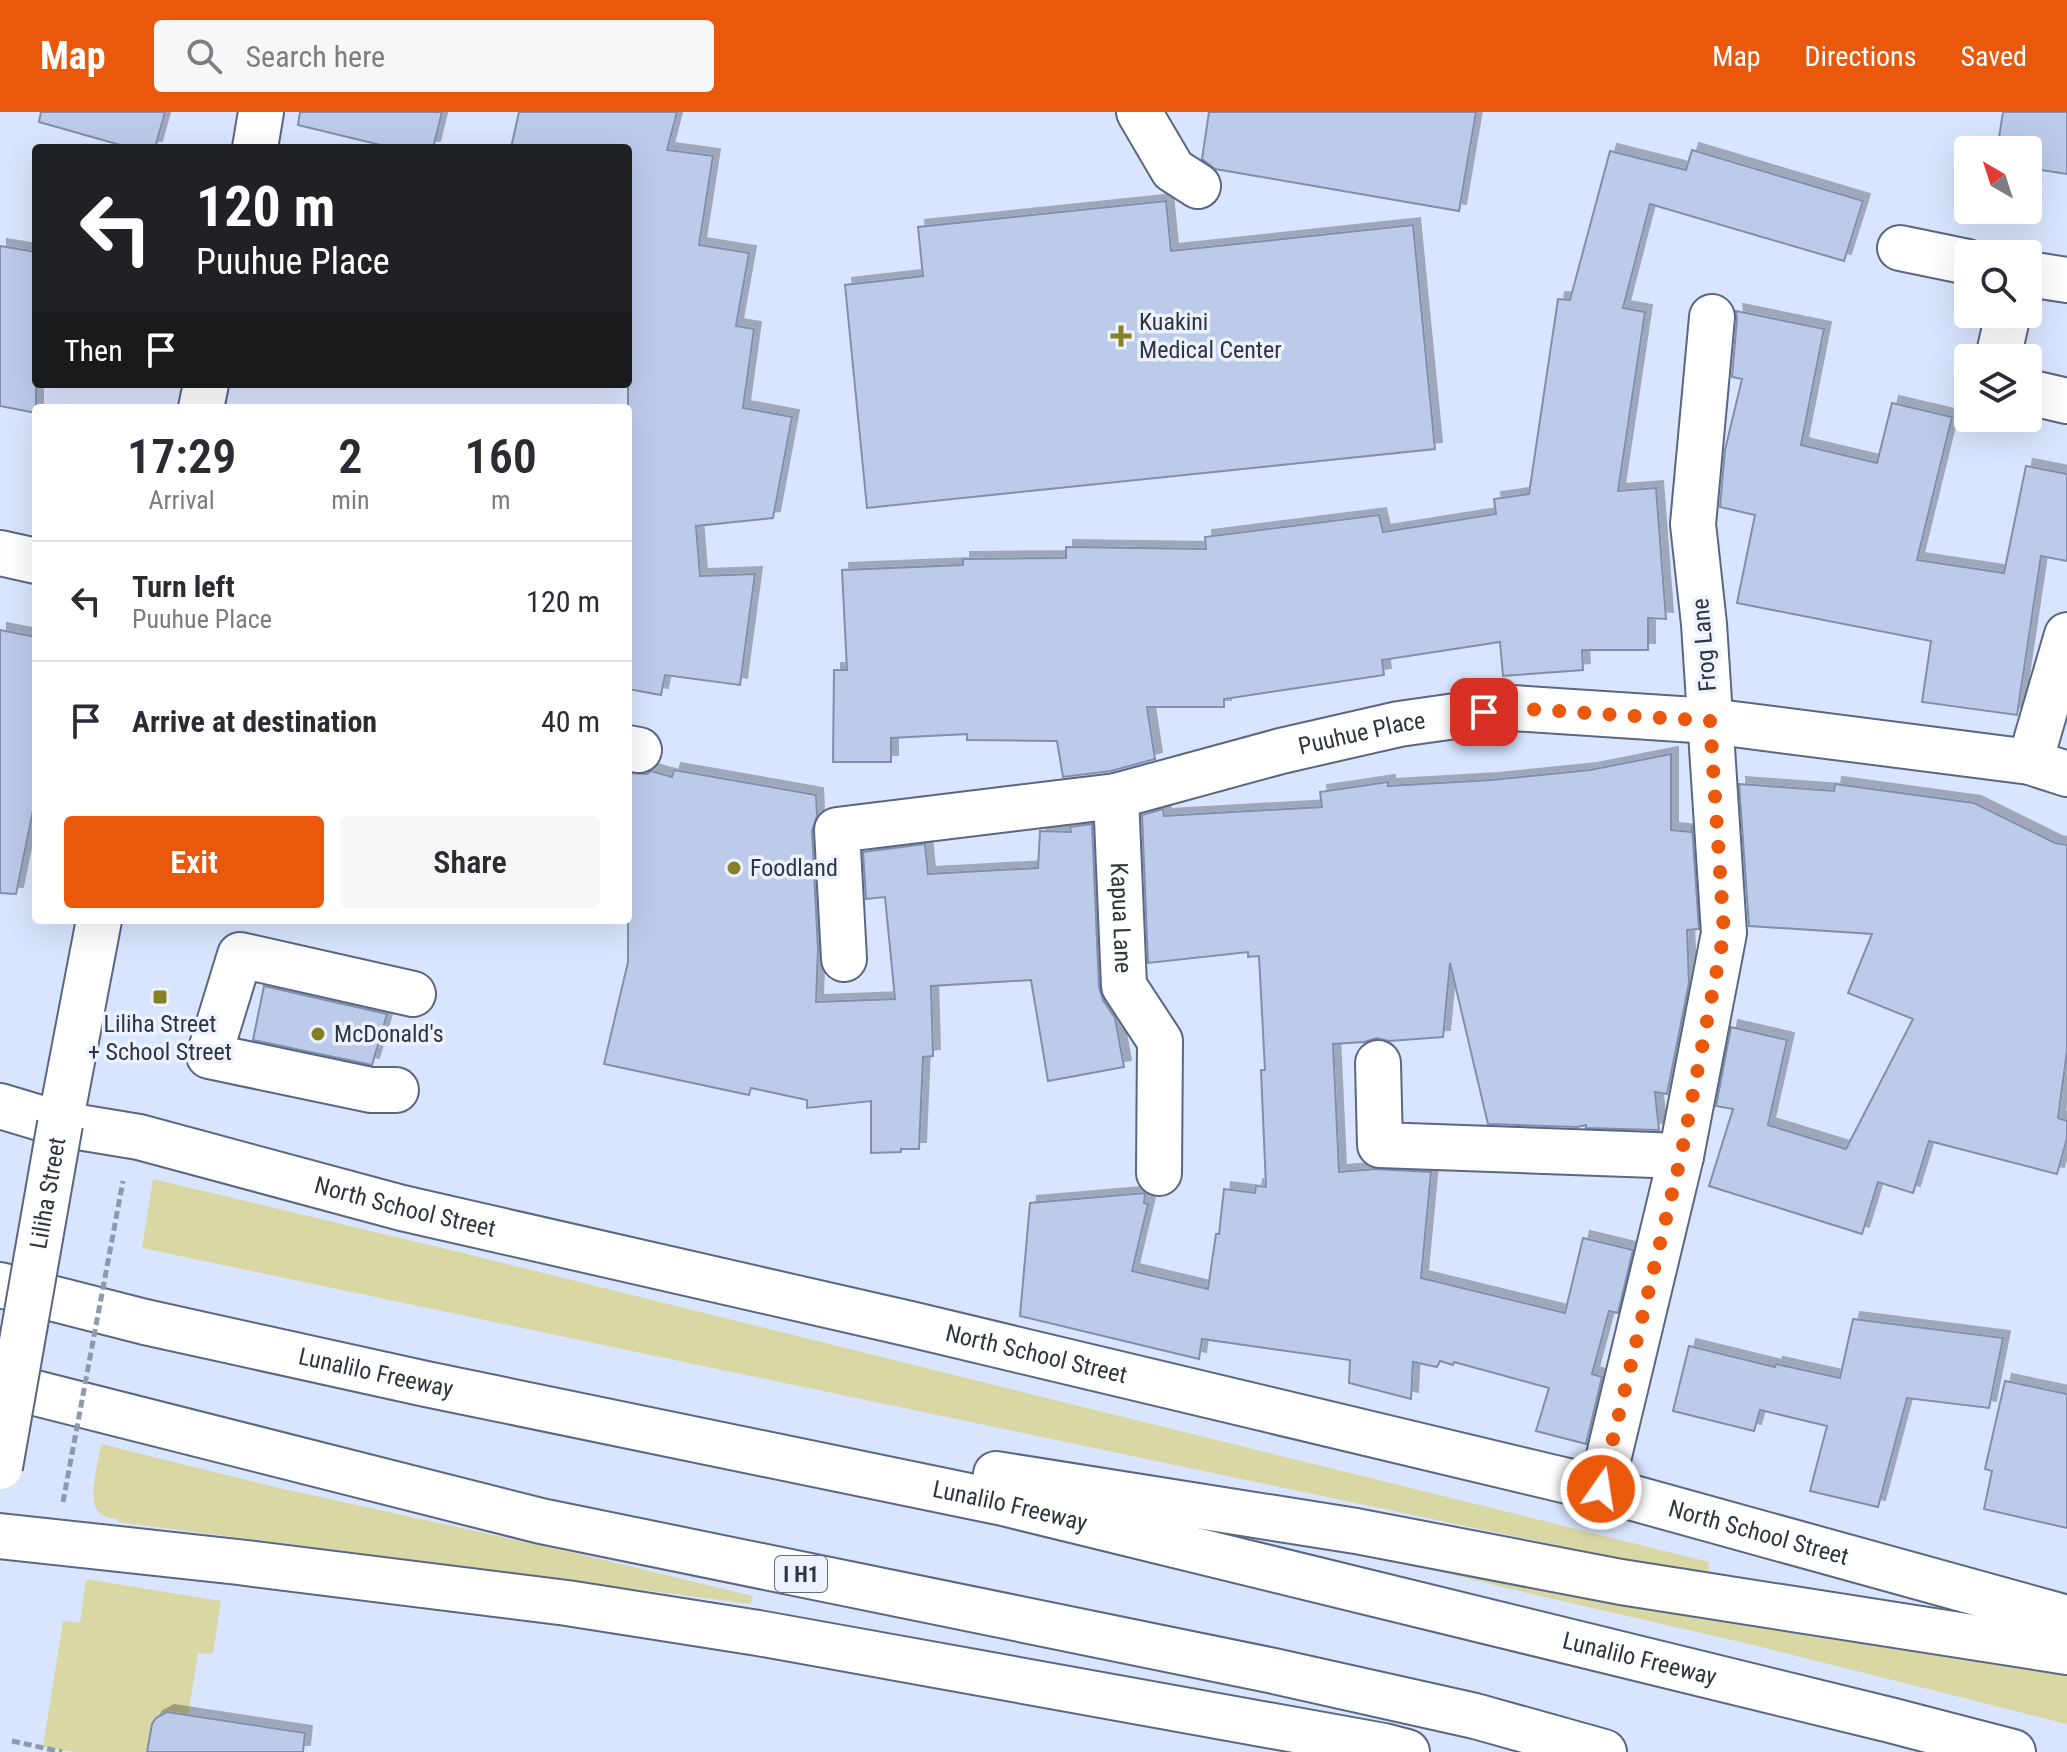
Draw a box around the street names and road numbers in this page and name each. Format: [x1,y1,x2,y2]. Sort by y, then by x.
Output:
street label: Frog Lane [1686,597,1722,693]
street label: Puuhue Place [1296,706,1427,761]
street label: Kapua Lane [1105,862,1137,974]
street label: Liliha Street [24,1135,71,1251]
street label: North School Street [312,1171,498,1243]
street label: North School Street [943,1319,1130,1389]
street label: Lunalilo Freeway [296,1342,456,1403]
street label: Lunalilo Freeway [930,1475,1090,1537]
street label: North School Street [1665,1494,1852,1571]
road number: I H1 [775,1556,827,1592]
street label: Lunalilo Freeway [1560,1626,1720,1691]

